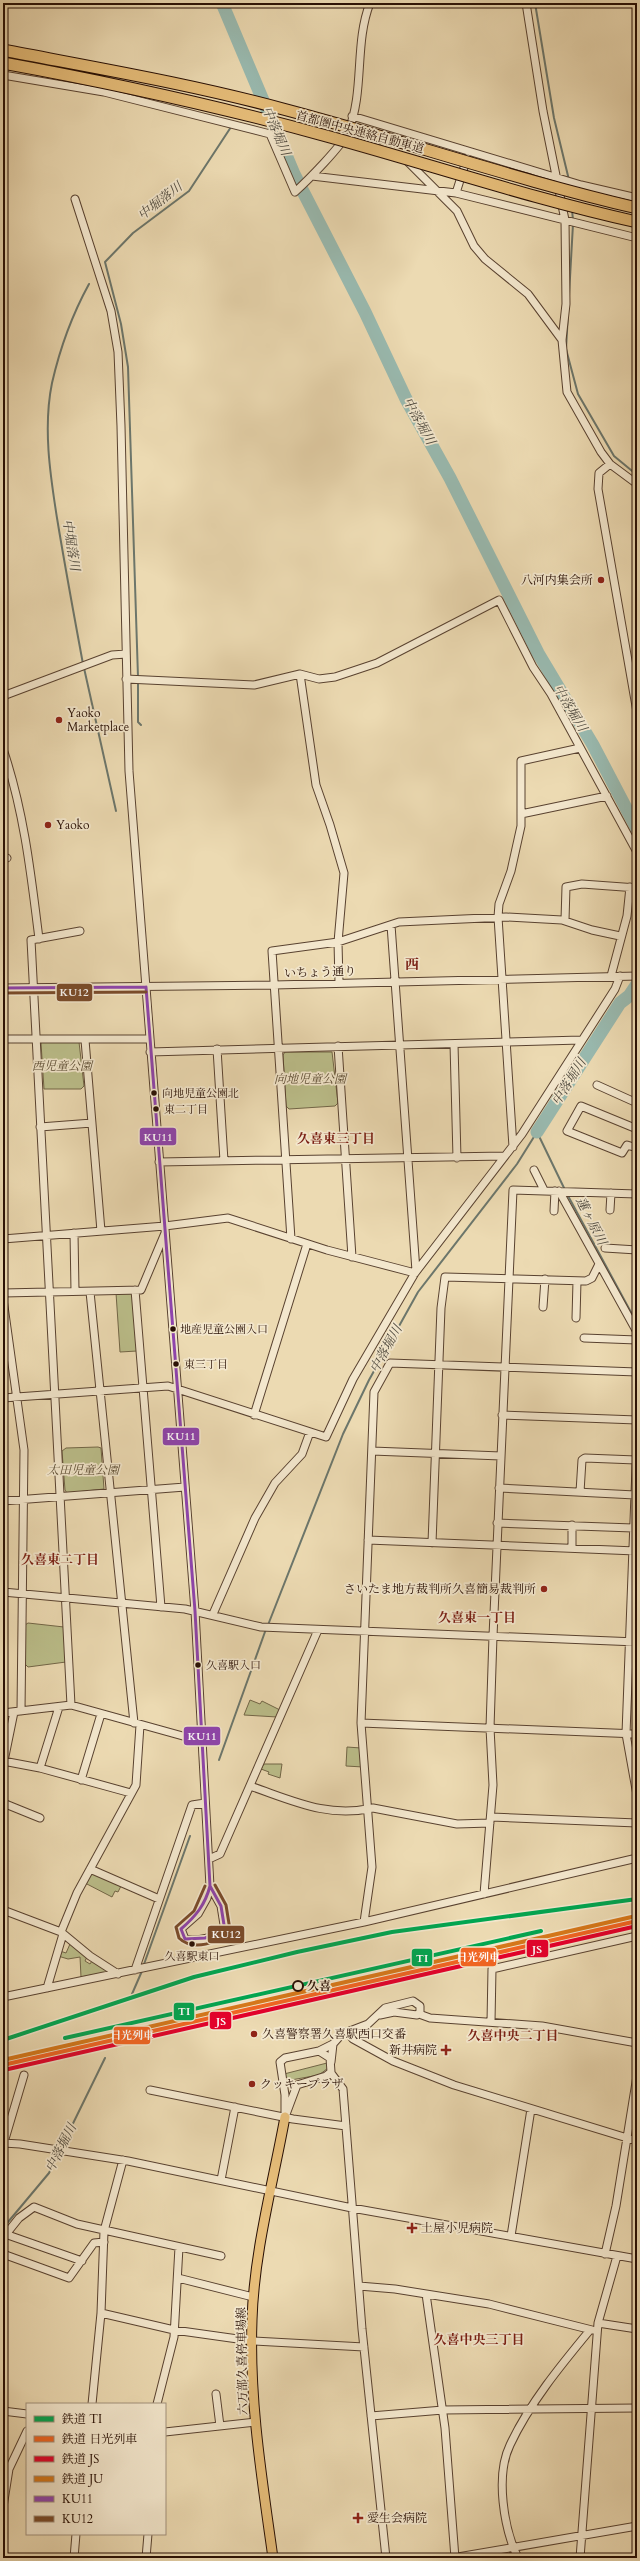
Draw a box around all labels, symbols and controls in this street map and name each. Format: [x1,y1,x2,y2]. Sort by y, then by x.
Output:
water label: 中落堀川 [258,104,295,160]
street label: 首都圏中央連絡自動車道 [294,107,426,157]
water label: 中堀落川 [134,177,188,224]
water label: 中落堀川 [399,394,440,450]
water label: 中堀落川 [58,518,84,574]
place label: 八河内集会所 [521,572,593,588]
marker: 八河内集会所 [596,575,606,585]
water label: 中落堀川 [549,681,592,737]
place label: Yaoko Marketplace [67,705,129,735]
marker: Yaoko Marketplace [54,715,64,725]
place label: Yaoko [56,817,90,833]
marker: Yaoko [43,820,53,830]
district label: 西 [405,955,419,974]
street label: いちょう通り [284,963,356,981]
line badge: KU12 [56,983,93,1002]
text: KU12 [59,985,89,1000]
water label: 中落堀川 [548,1053,591,1109]
park label: 西児童公園 [32,1058,94,1074]
park label: 向地児童公園 [274,1071,348,1087]
place label: 向地児童公園北 [162,1086,239,1101]
marker: 向地児童公園北 [149,1088,159,1098]
place label: 東二丁目 [164,1102,208,1117]
marker: 東二丁目 [151,1104,161,1114]
line badge: KU11 [139,1127,177,1146]
text: KU11 [143,1130,173,1145]
district label: 久喜東三丁目 [297,1130,375,1148]
water label: 蓮ヶ原川 [571,1194,612,1250]
water label: 中落堀川 [366,1320,407,1376]
place label: 地産児童公園入口 [180,1322,268,1337]
marker: 地産児童公園入口 [168,1324,178,1334]
place label: 東三丁目 [184,1357,228,1372]
marker: 東三丁目 [171,1359,181,1369]
line badge: KU11 [162,1427,200,1446]
text: KU11 [166,1429,196,1444]
park label: 太田児童公園 [47,1462,121,1478]
district label: 久喜東二丁目 [21,1551,99,1569]
place label: さいたま地方裁判所久喜簡易裁判所 [344,1581,536,1597]
marker: さいたま地方裁判所久喜簡易裁判所 [539,1584,549,1594]
district label: 久喜東一丁目 [438,1609,516,1627]
place label: 久喜駅入口 [206,1658,261,1673]
marker: 久喜駅入口 [193,1660,203,1670]
line badge: KU11 [183,1726,221,1746]
text: KU11 [187,1729,217,1744]
line badge: KU12 [207,1925,245,1944]
text: KU12 [211,1927,241,1942]
marker: 久喜駅東口 [187,1939,197,1949]
line badge: JS [526,1939,549,1958]
text: JS [530,1942,542,1957]
line badge: 日光列車 [460,1947,497,1967]
line badge: TI [411,1948,433,1967]
place label: 久喜駅東口 [165,1949,220,1964]
text: 日光列車 [456,1950,500,1965]
text: TI [416,1951,428,1966]
place label: 久喜 [307,1978,331,1994]
marker: 久喜 [292,1980,304,1992]
line badge: TI [173,2002,195,2021]
text: TI [178,2004,190,2019]
line badge: JS [209,2011,232,2030]
text: JS [214,2014,226,2029]
line badge: 日光列車 [113,2026,151,2045]
place label: 久喜警察署久喜駅西口交番 [262,2026,406,2042]
district label: 久喜中央二丁目 [467,2027,559,2045]
text: 日光列車 [110,2028,154,2043]
marker: 久喜警察署久喜駅西口交番 [249,2029,259,2039]
place label: 新井病院 [389,2042,437,2058]
marker: 新井病院 [440,2044,452,2056]
place label: クッキープラザ [260,2076,343,2092]
marker: クッキープラザ [247,2079,257,2089]
water label: 中落堀川 [41,2119,82,2175]
place label: 土屋小児病院 [421,2220,493,2236]
marker: 土屋小児病院 [406,2222,418,2234]
street label: 六万部久喜停車場線 [233,2307,251,2415]
district label: 久喜中央三丁目 [433,2331,525,2349]
legend [26,2403,166,2535]
text: 鉄道 TI [61,2411,102,2427]
text: 鉄道 日光列車 [61,2431,137,2447]
text: 鉄道 JS [61,2451,99,2467]
text: 鉄道 JU [61,2471,103,2487]
text: KU11 [62,2491,93,2507]
place label: 愛生会病院 [367,2510,427,2526]
text: KU12 [62,2511,93,2527]
marker: 愛生会病院 [352,2512,364,2524]

